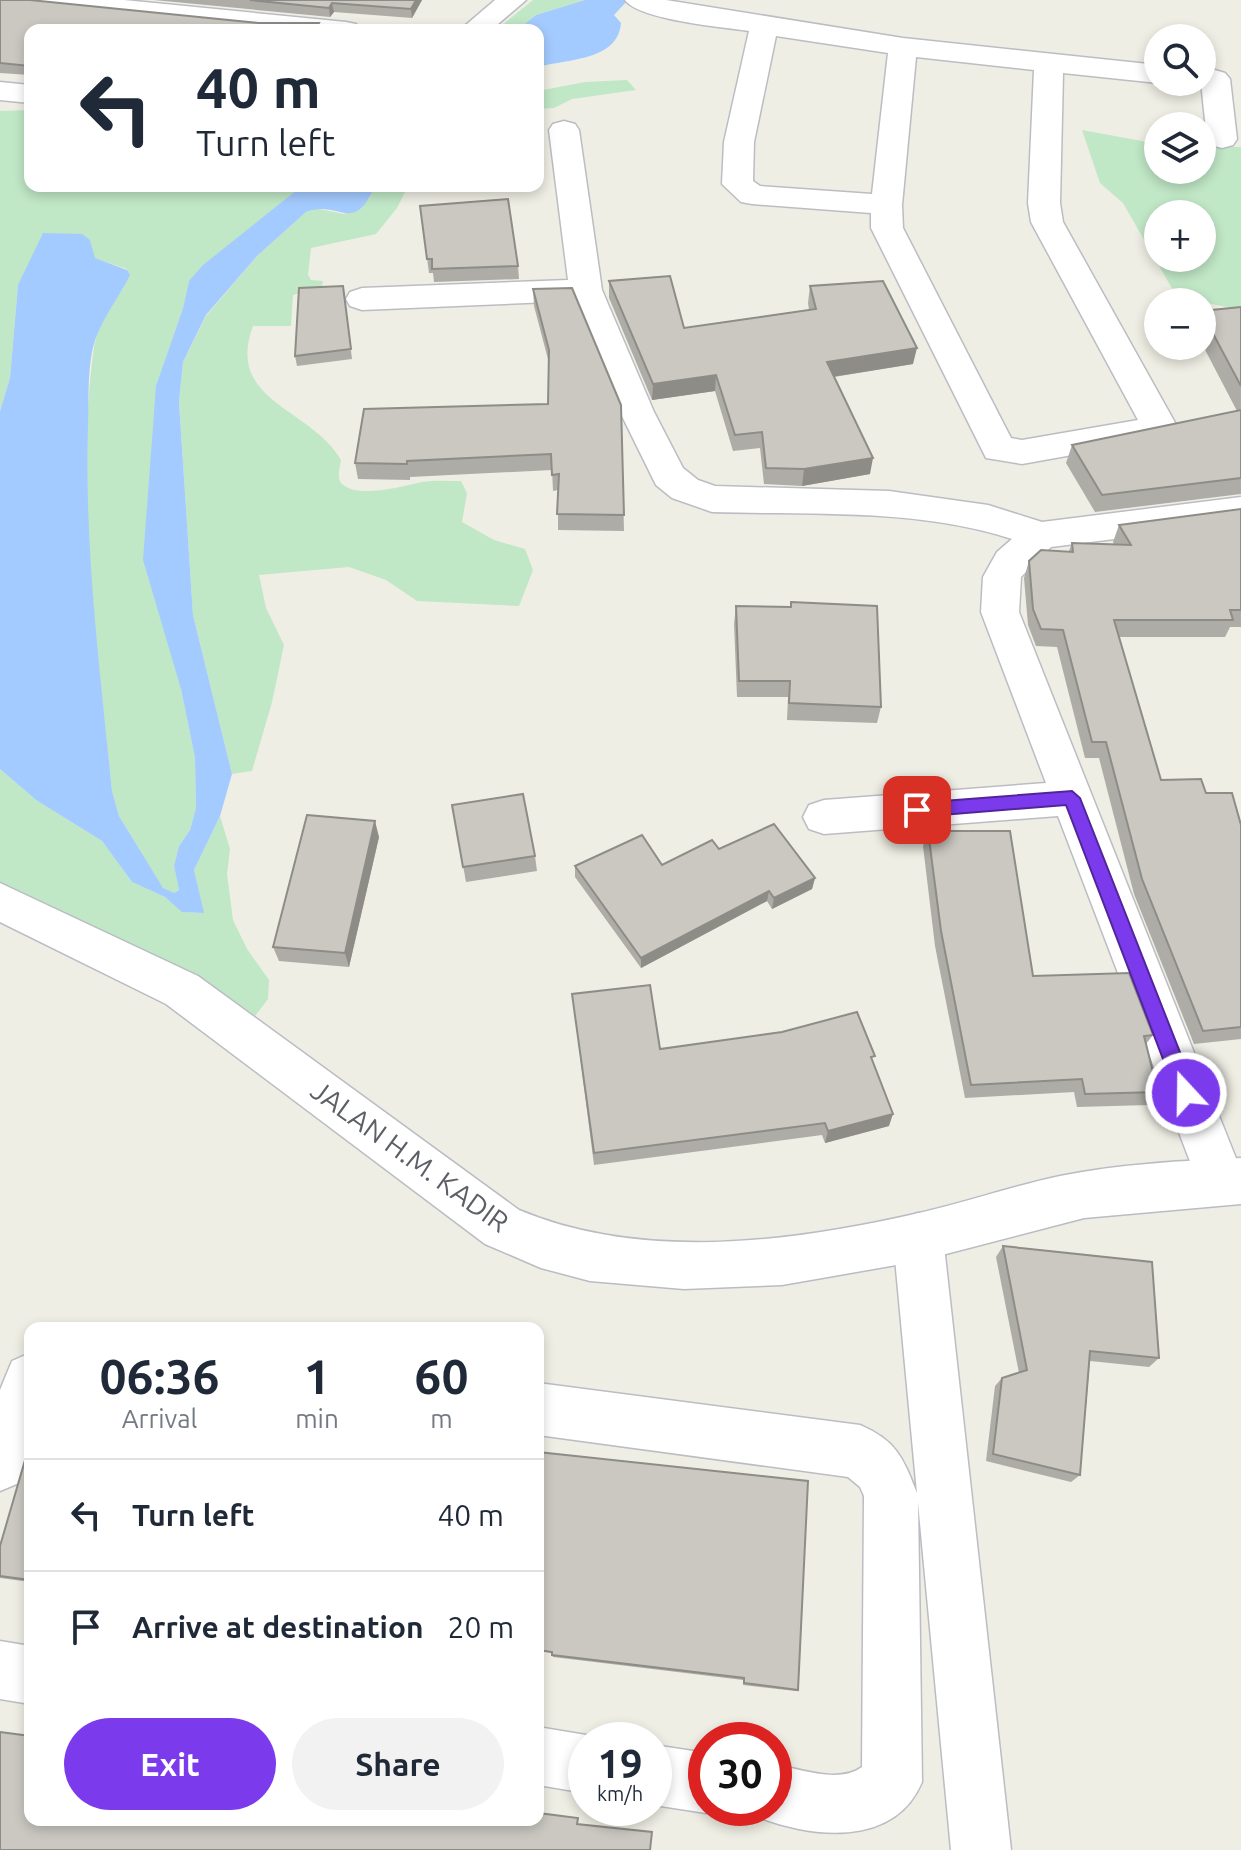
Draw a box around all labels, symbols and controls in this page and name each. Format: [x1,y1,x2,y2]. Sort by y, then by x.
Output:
map controls [1144,24,1216,360]
button: search [1144,24,1216,96]
icon: left [64,56,168,160]
text: 40 m [196,56,321,119]
button: layers [1144,112,1216,184]
text: Turn left [196,122,335,163]
button: + [1144,200,1216,272]
button: − [1144,288,1216,360]
pin [883,776,951,844]
icon: arrive [895,788,939,832]
position arrow [1144,1051,1228,1135]
street label: JALAN H.M. KADIR [306,1074,515,1238]
text: 06:36 [100,1349,220,1403]
text: 1 [303,1349,331,1403]
text: 60 [414,1349,468,1403]
text: Arrival [122,1404,197,1433]
text: min [295,1404,339,1433]
text: m [430,1404,453,1433]
icon: left [64,1493,108,1537]
text: Turn left [132,1498,254,1532]
text: 40 m [437,1498,504,1532]
icon: arrive [64,1605,108,1649]
text: Arrive at destination [132,1610,424,1644]
text: 20 m [448,1610,514,1644]
button: Exit [64,1718,276,1810]
button: Share [292,1718,504,1810]
speed limit sign: 30 [688,1722,792,1826]
text: 19 [597,1741,643,1786]
text: km/h [597,1782,643,1805]

